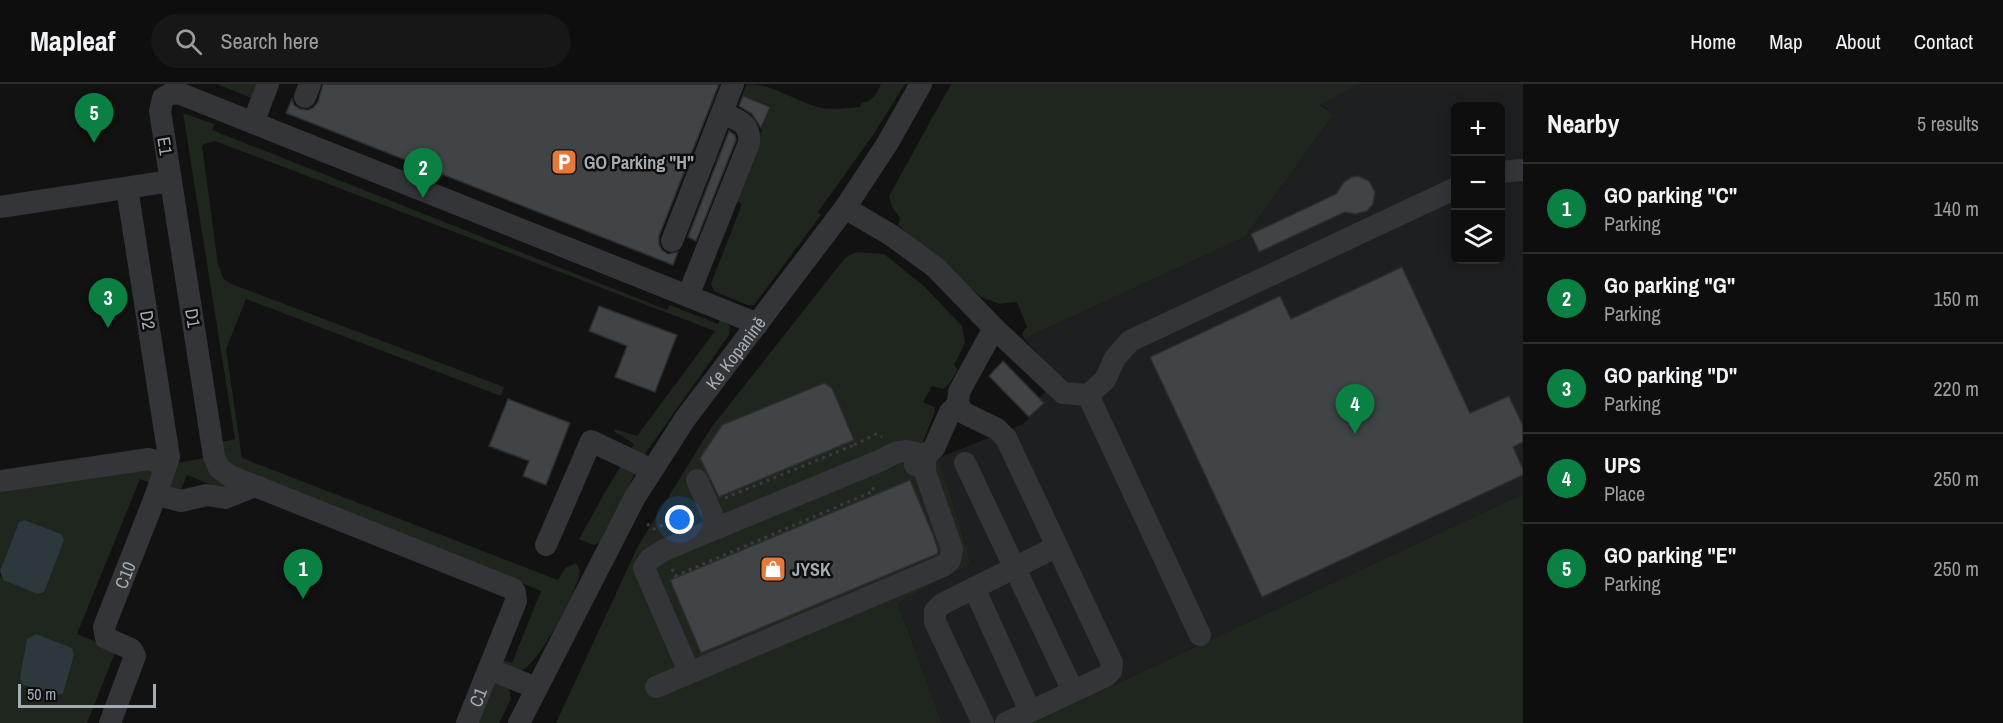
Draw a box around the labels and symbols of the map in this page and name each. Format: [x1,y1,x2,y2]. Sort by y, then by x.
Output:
pin: 5 [74,94,113,143]
street label: E1 [151,135,179,158]
parking icon: GO Parking "H" [549,147,579,177]
pin: 2 [404,148,442,198]
place label: GO Parking "H" [584,150,694,175]
pin: 3 [88,278,128,328]
street label: D1 [179,307,207,330]
street label: D2 [134,309,162,331]
street label: Ke Kopanině [700,311,771,394]
pin: 4 [1336,384,1374,434]
your location [665,505,694,534]
pin: 1 [284,550,322,599]
shop icon: JYSK [758,554,788,584]
place label: JYSK [792,557,831,582]
street label: C10 [108,558,141,592]
scale bar [18,681,156,708]
street label: C1 [462,683,493,710]

